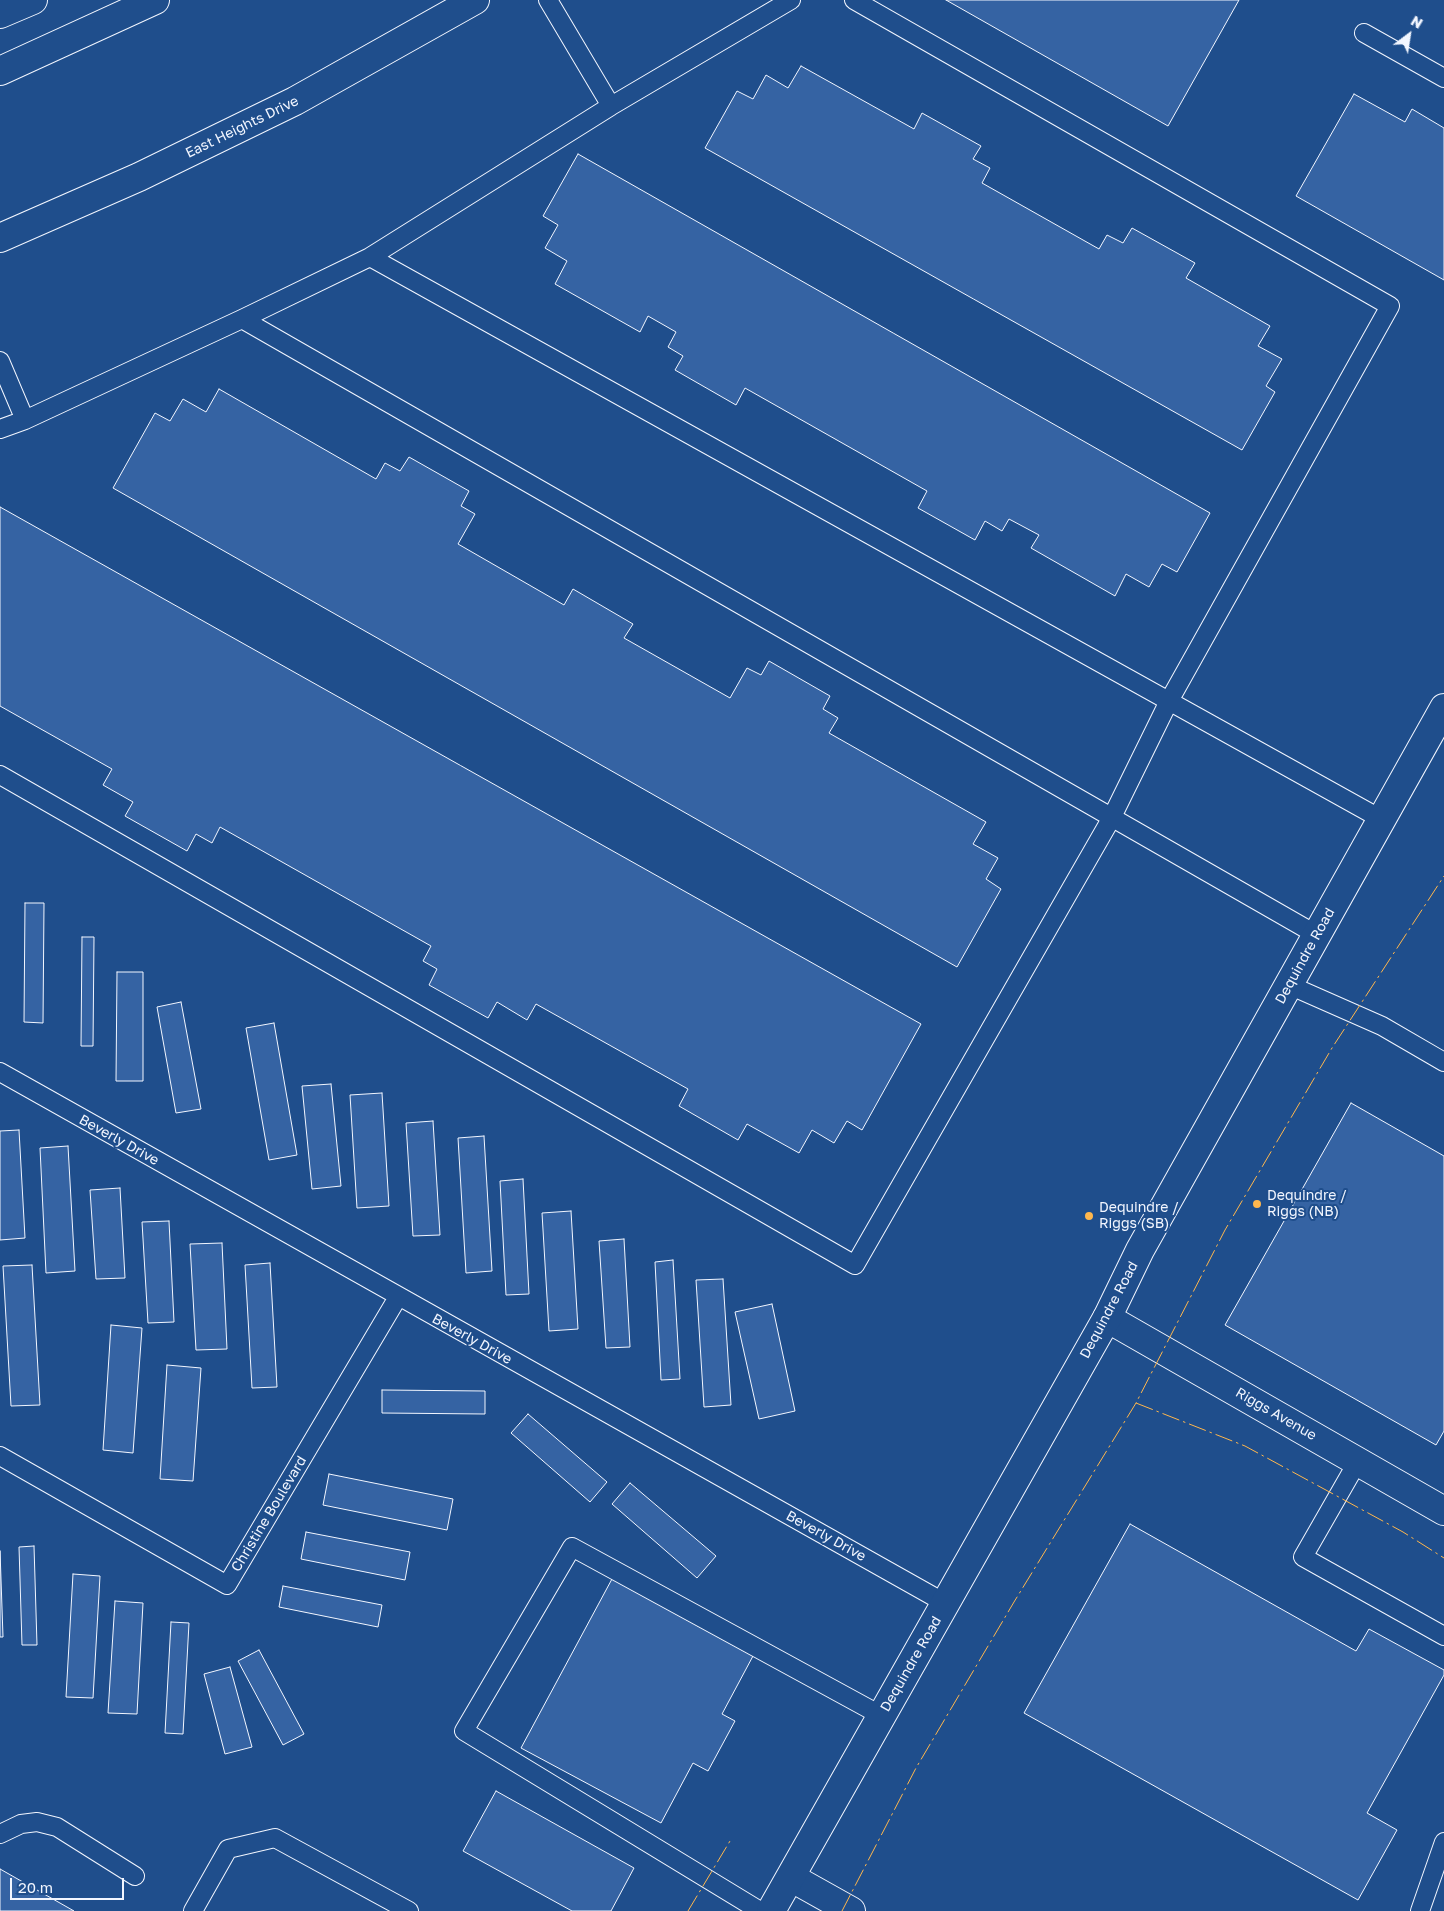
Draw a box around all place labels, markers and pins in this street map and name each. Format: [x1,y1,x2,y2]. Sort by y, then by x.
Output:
place label: Dequindre / Riggs (NB) [1267,1188,1347,1220]
marker: Dequindre / Riggs (NB) [1251,1198,1263,1210]
place label: Dequindre / Riggs (SB) [1099,1200,1179,1232]
marker: Dequindre / Riggs (SB) [1083,1210,1095,1222]

